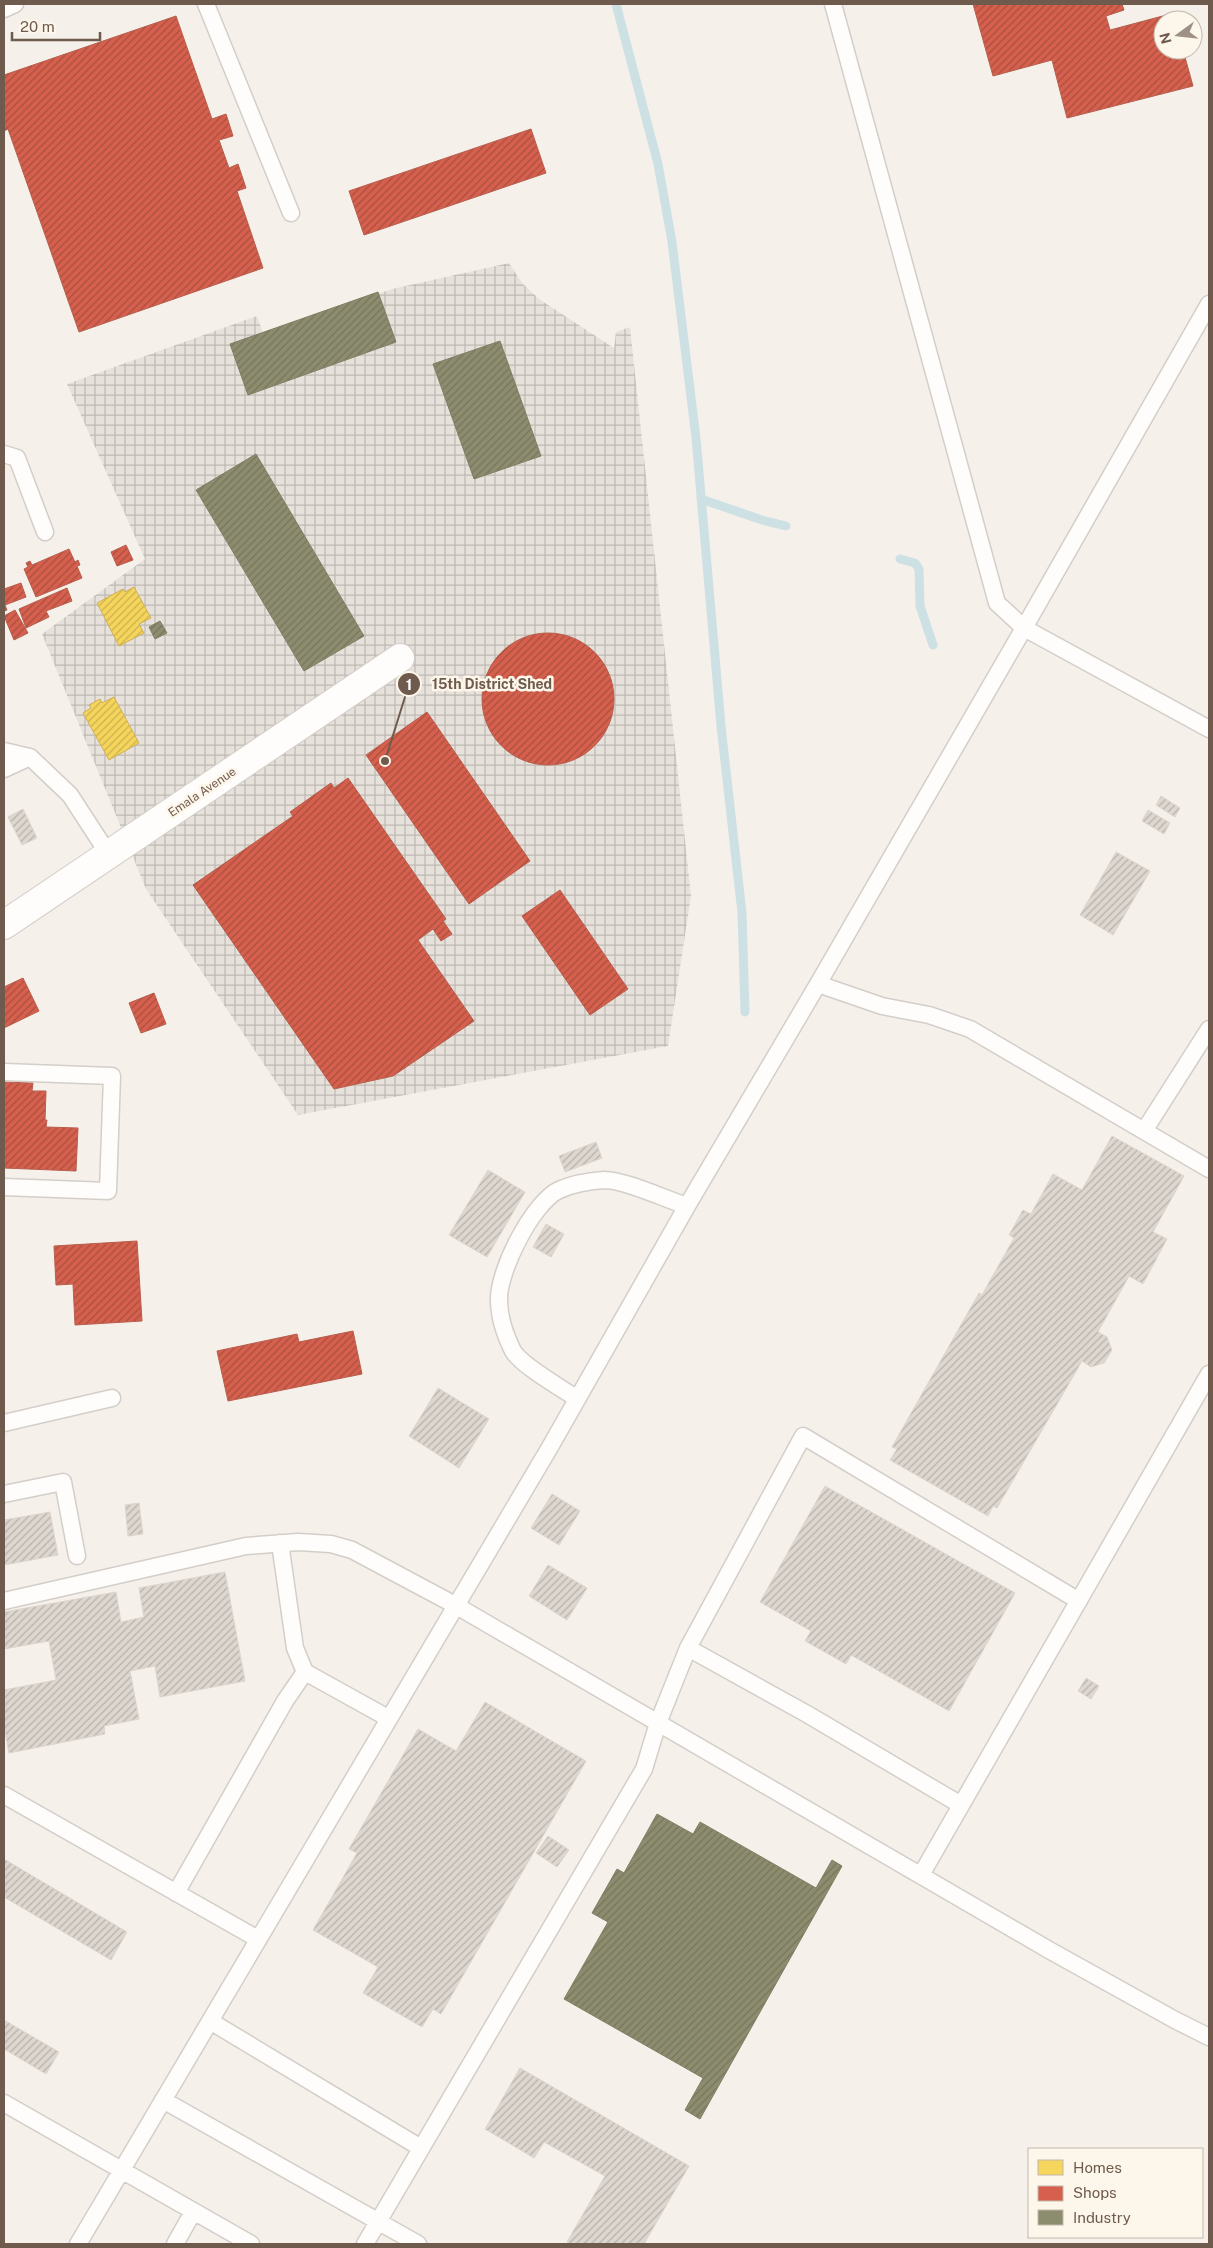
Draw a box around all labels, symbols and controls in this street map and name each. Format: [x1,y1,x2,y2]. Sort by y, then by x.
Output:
scale bar [12,10,100,42]
north arrow [1153,10,1203,60]
text: 20 m [20,18,55,35]
text: N [1156,31,1175,46]
callout: 15th District Shed [397,670,562,699]
text: 1 [406,676,412,693]
text: 15th District Shed [432,676,552,692]
street label: Emala Avenue [165,764,239,820]
legend [1028,2148,1203,2238]
text: Homes [1073,2159,1122,2176]
text: Shops [1073,2184,1117,2201]
text: Industry [1073,2209,1131,2226]

